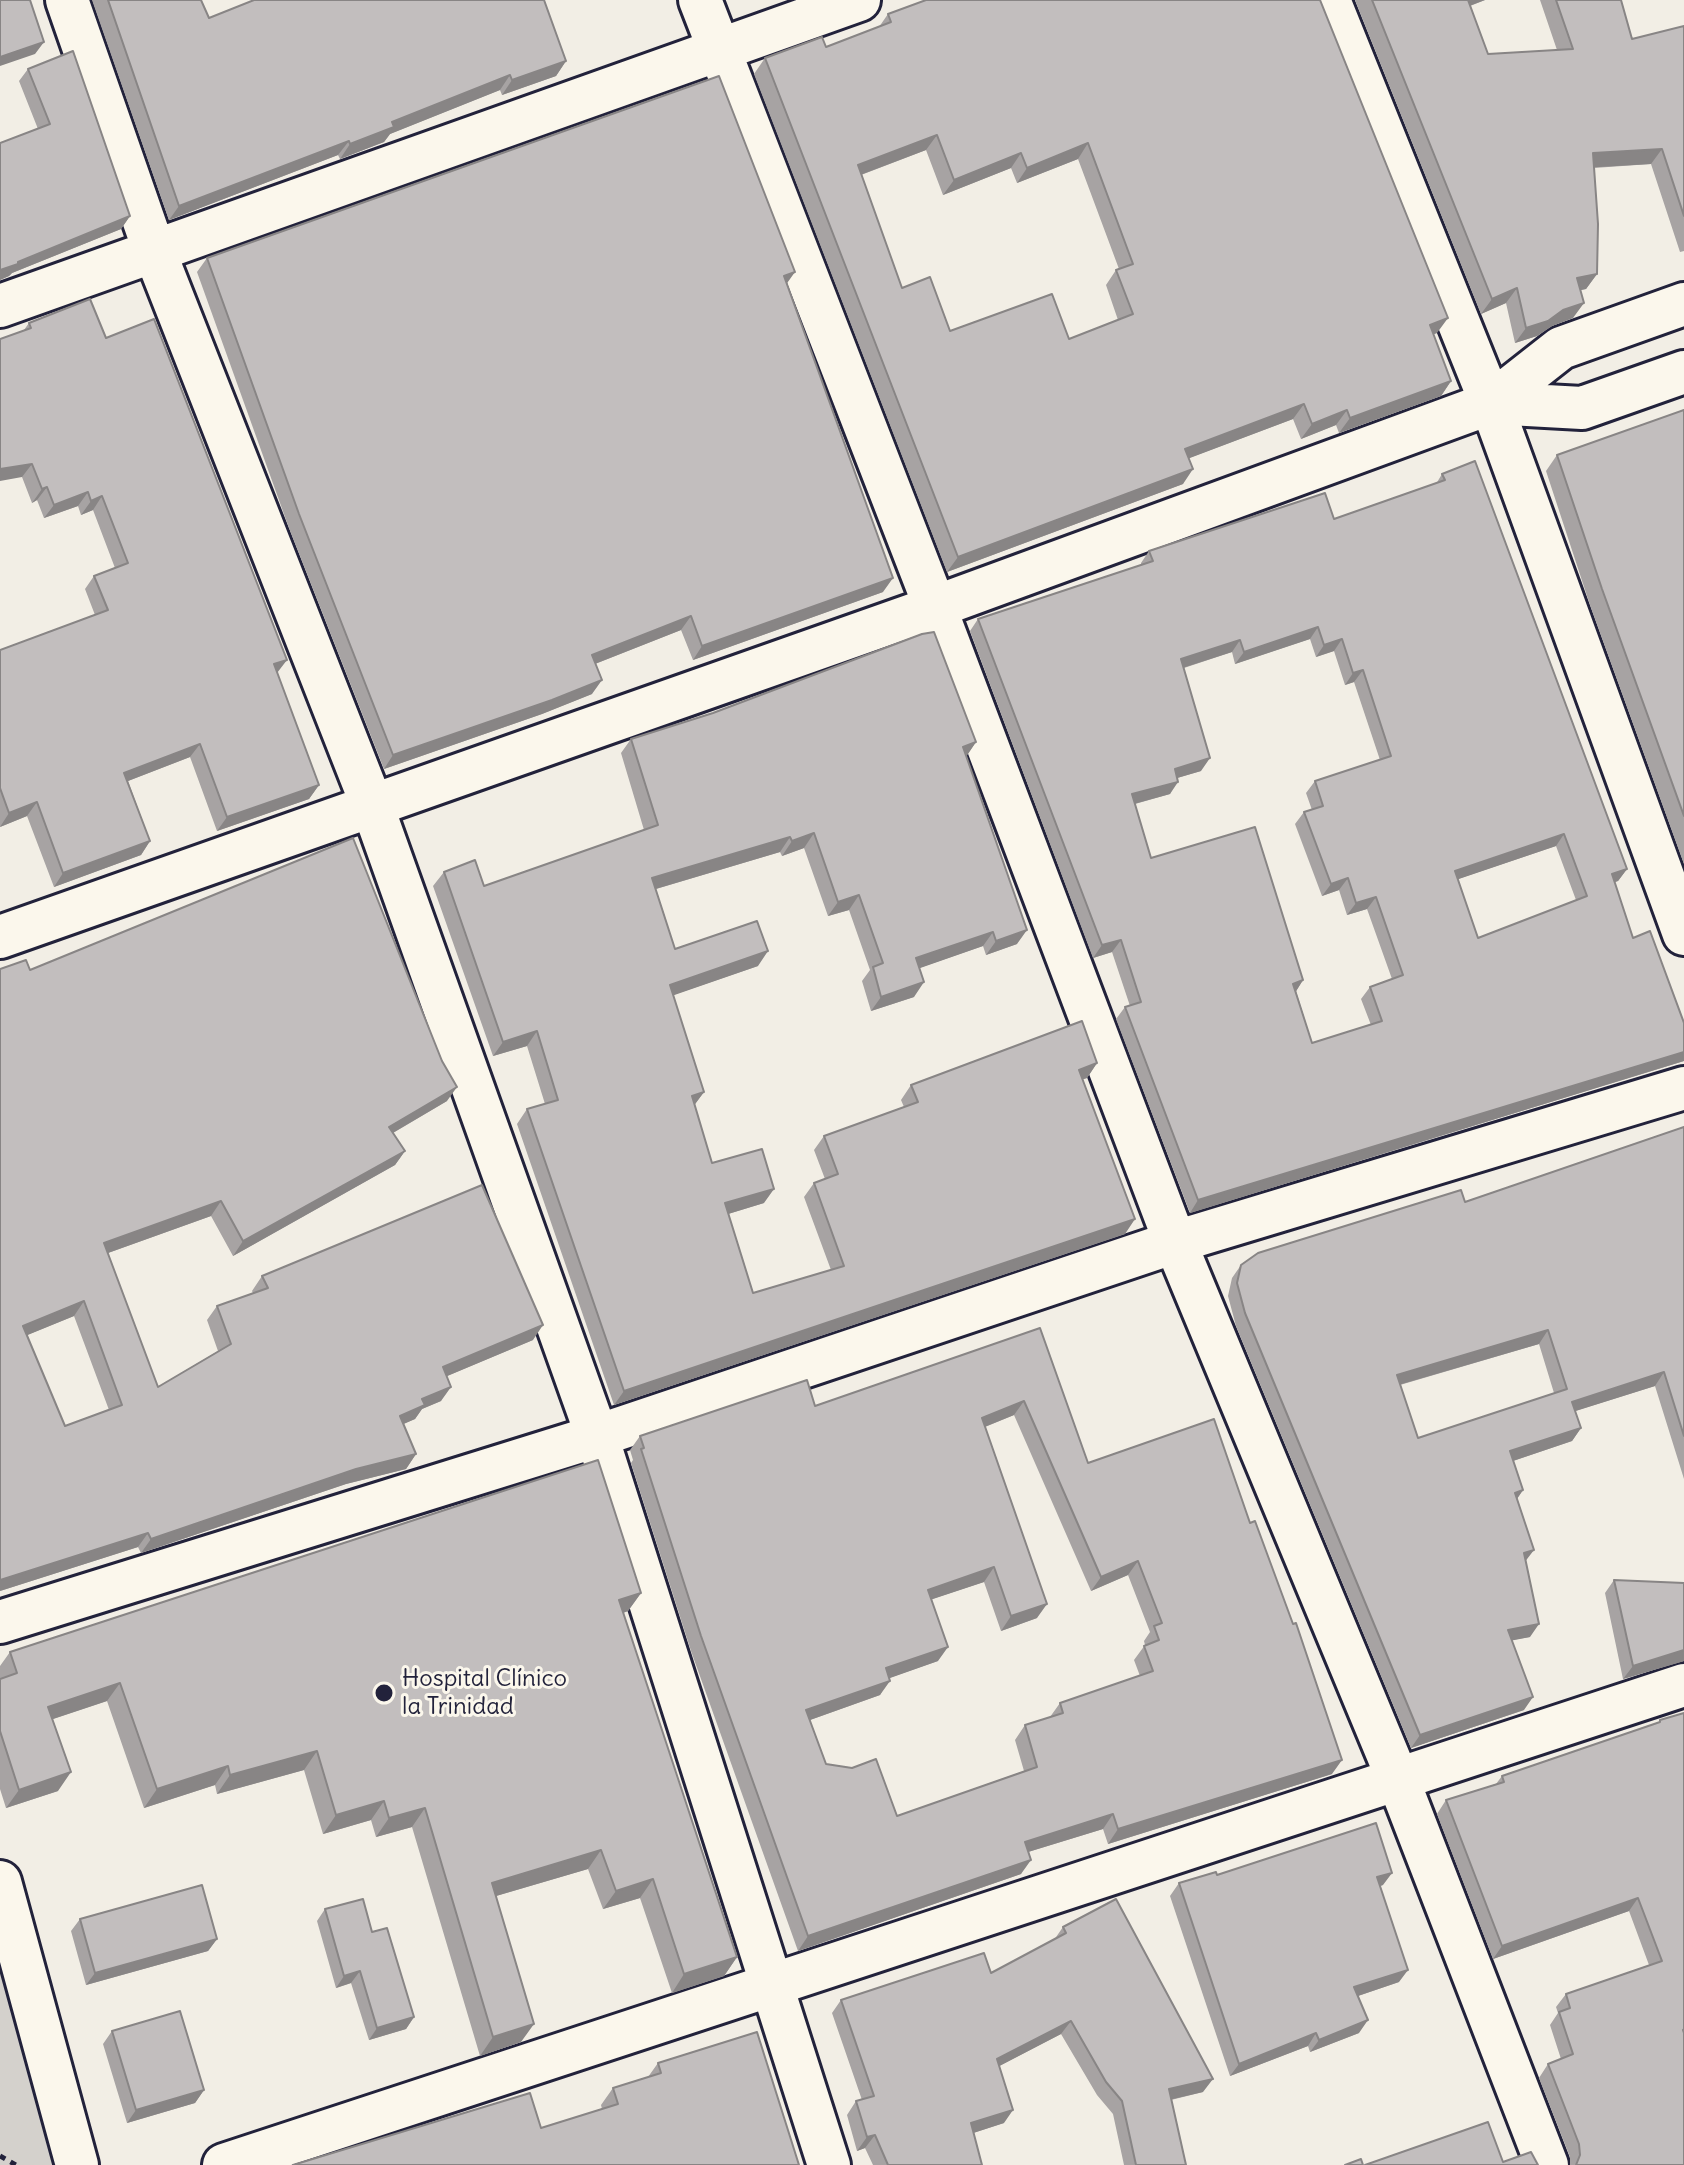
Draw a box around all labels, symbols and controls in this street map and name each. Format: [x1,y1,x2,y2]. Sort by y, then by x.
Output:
place label: Hospital Clínico la Trinidad [402,1665,567,1721]
marker: Hospital Clínico la Trinidad [373,1682,395,1704]

